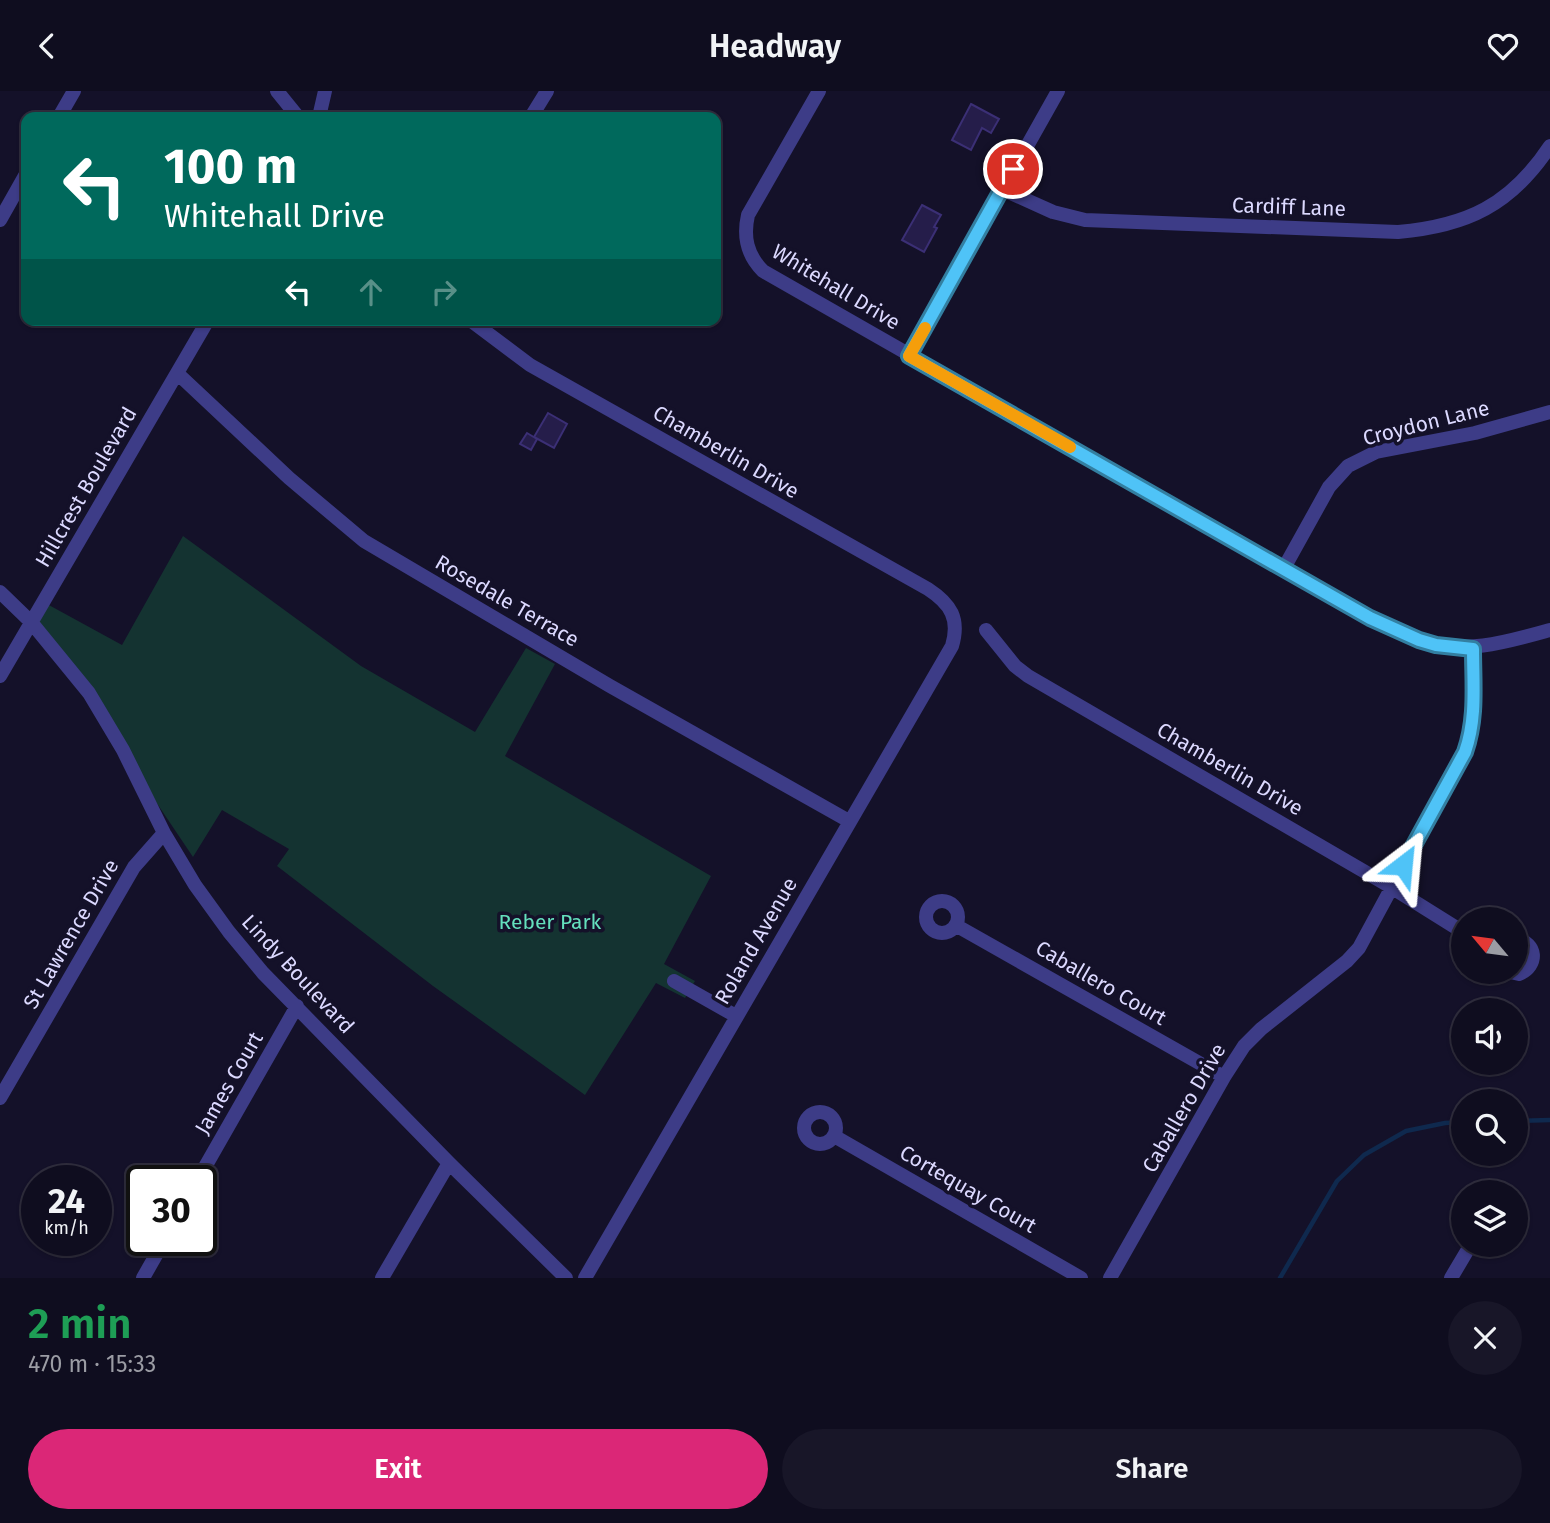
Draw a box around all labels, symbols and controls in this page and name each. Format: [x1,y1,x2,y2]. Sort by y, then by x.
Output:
icon: back [28,27,66,65]
text: Headway [709,27,841,65]
icon: heart [1484,27,1522,65]
text: 100 m [164,137,297,196]
pin [983,139,1043,199]
icon: left [49,140,140,231]
icon: arrive [994,150,1032,188]
street label: Cardiff Lane [1232,192,1346,222]
text: Whitehall Drive [164,197,385,235]
street label: Whitehall Drive [767,239,905,335]
icon: left [279,273,317,311]
icon: ahead [352,273,390,311]
icon: right [425,273,463,311]
street label: Croydon Lane [1360,395,1492,451]
street label: Chamberlin Drive [648,400,804,504]
street label: Hillcrest Boulevard [30,402,142,572]
street label: Rosedale Terrace [430,549,584,653]
street label: Chamberlin Drive [1152,717,1308,821]
position arrow [1366,828,1440,902]
street label: St Lawrence Drive [18,855,124,1013]
street label: Roland Avenue [709,873,803,1009]
north arrow [1451,907,1528,983]
map controls [1451,907,1528,1257]
street label: Lindy Boulevard [236,909,360,1039]
park label: Reber Park [499,909,602,935]
street label: Caballero Court [1031,935,1171,1031]
button: sound [1451,998,1528,1075]
street label: James Court [189,1027,269,1139]
street label: Caballero Drive [1137,1039,1231,1177]
button: search [1451,1089,1528,1166]
street label: Cortequay Court [895,1139,1041,1239]
speed limit sign: 30 [126,1165,217,1256]
text: 24 [48,1180,85,1222]
button: layers [1451,1180,1528,1257]
text: km/h [44,1217,89,1239]
text: 2 min [28,1299,132,1349]
button: close [1448,1301,1522,1375]
text: 470 m · 15:33 [28,1350,156,1378]
button: Exit [28,1429,768,1509]
button: Share [782,1429,1522,1509]

